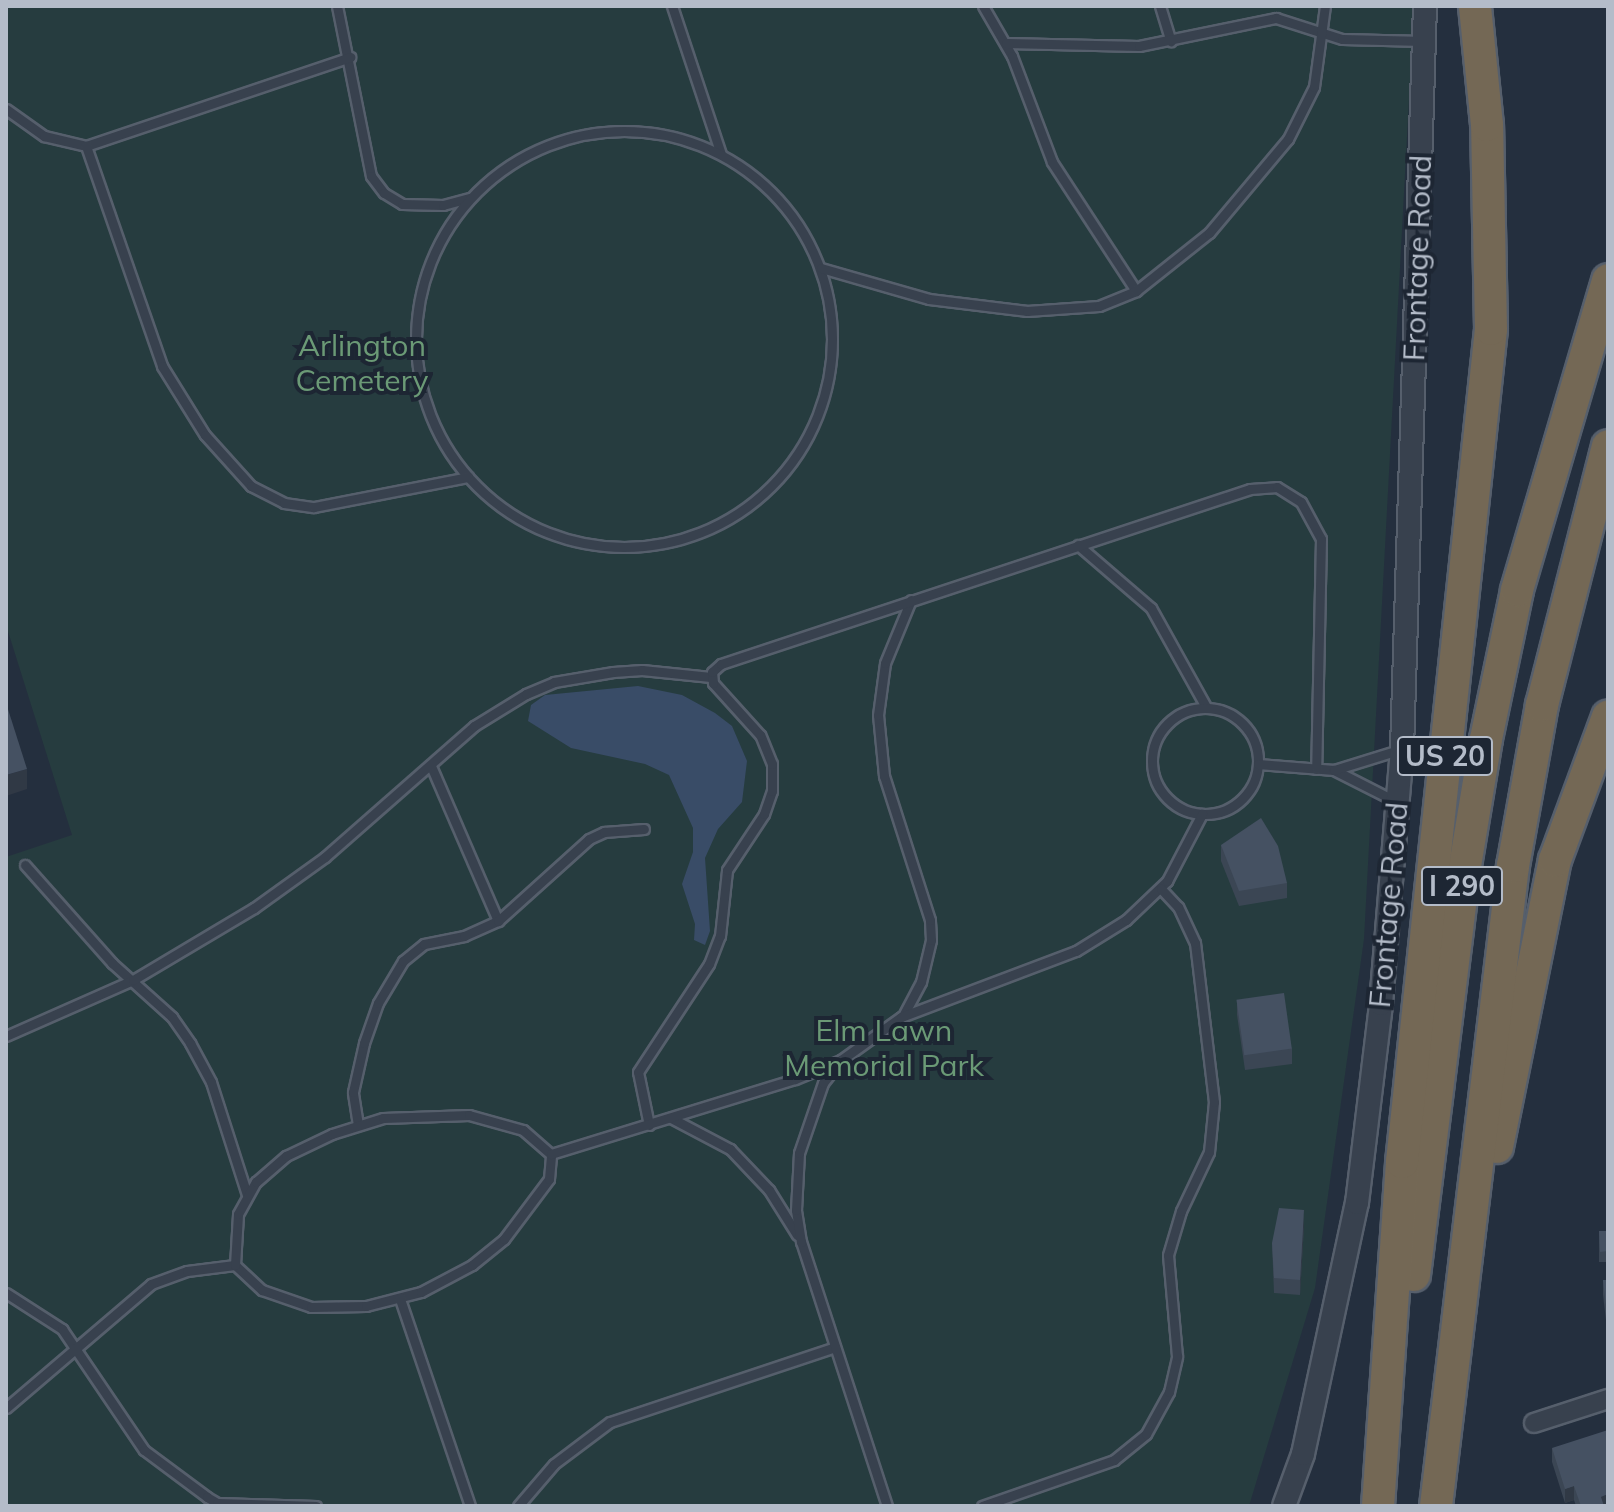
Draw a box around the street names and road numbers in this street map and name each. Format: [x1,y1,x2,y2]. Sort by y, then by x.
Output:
street label: Frontage Road [1395,154,1439,362]
road number: US 20 [1395,732,1495,780]
street label: Frontage Road [1361,801,1415,1009]
road number: I 290 [1420,862,1504,910]

